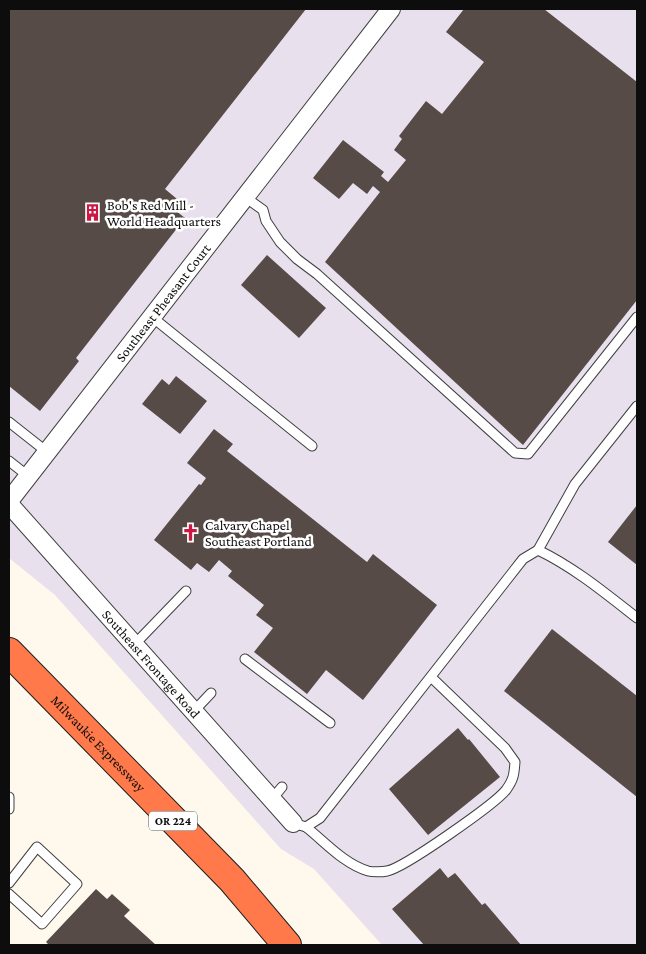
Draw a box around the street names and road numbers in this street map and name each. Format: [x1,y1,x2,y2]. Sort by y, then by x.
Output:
street label: Southeast Pheasant Court [112,240,214,365]
street label: Southeast Frontage Road [99,606,204,722]
street label: Milwaukie Expressway [48,692,149,795]
road number: OR 224 [149,811,197,830]

